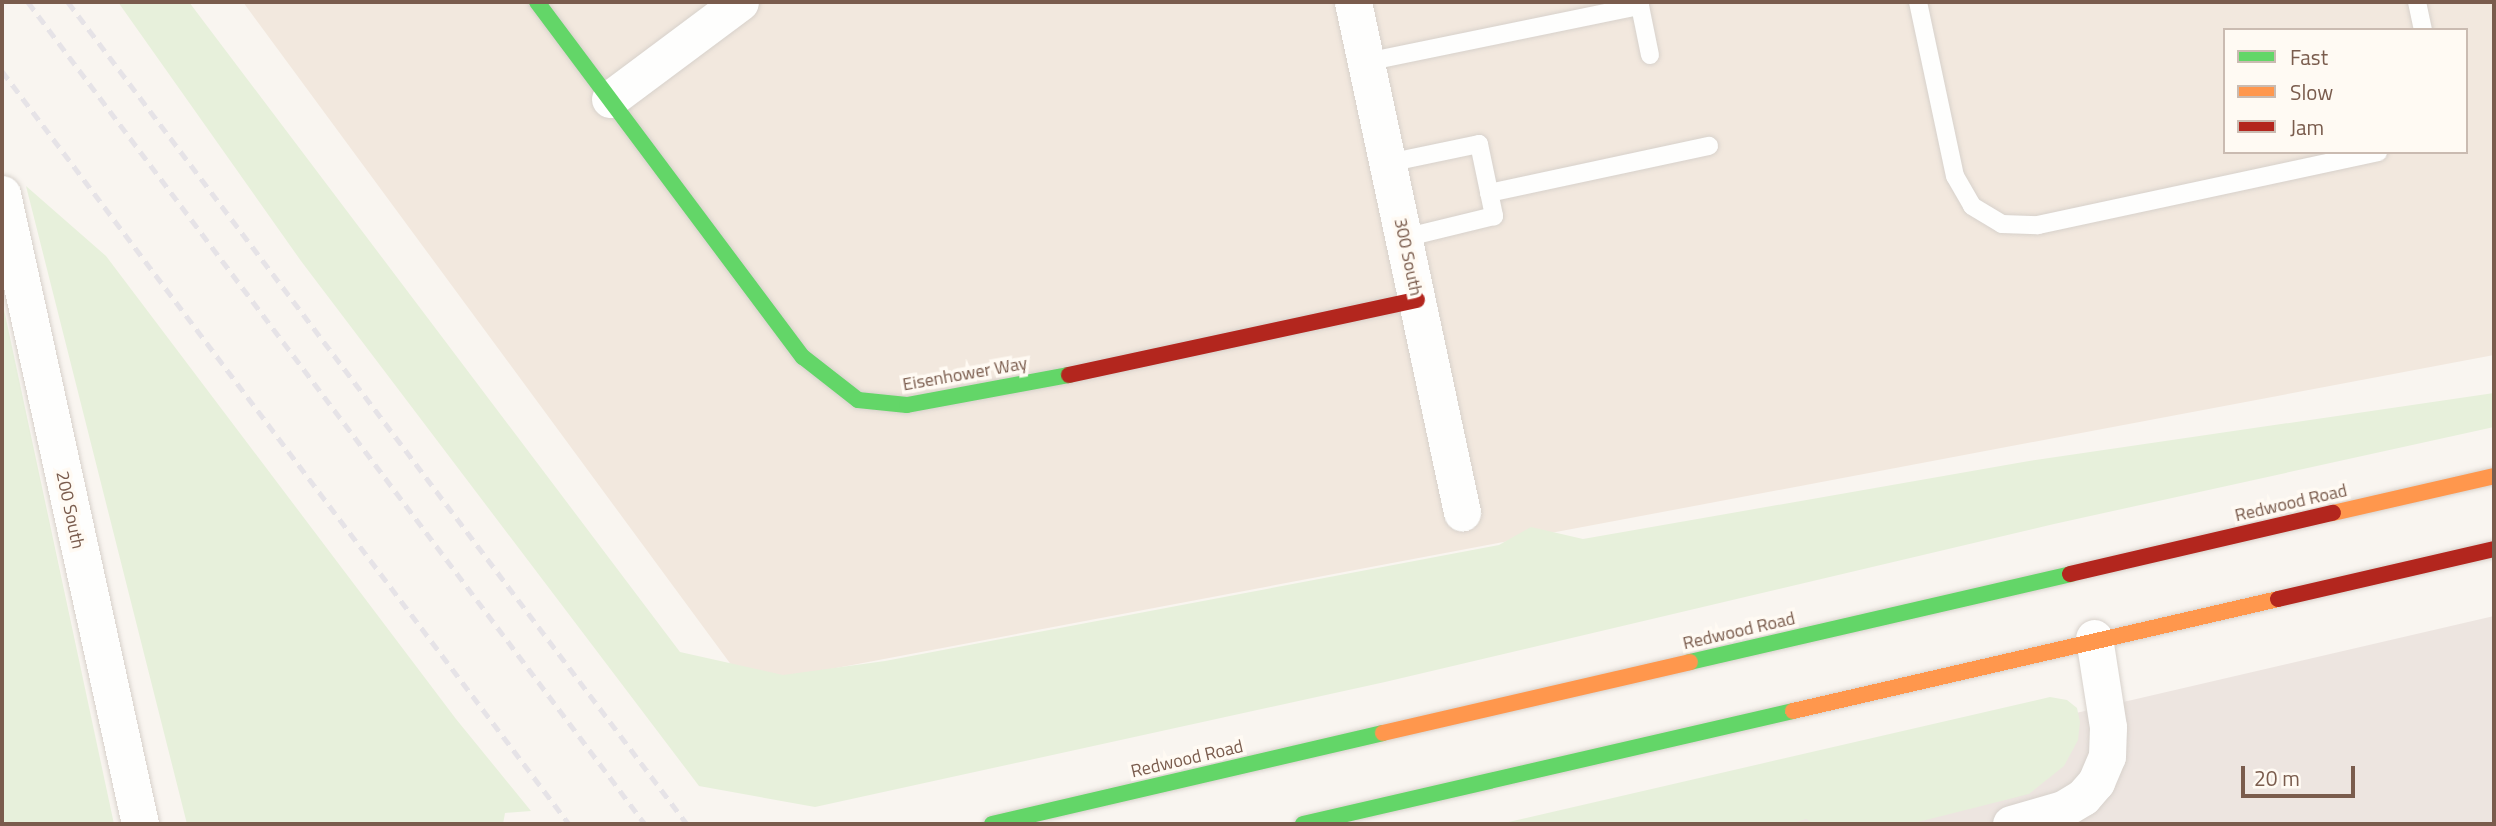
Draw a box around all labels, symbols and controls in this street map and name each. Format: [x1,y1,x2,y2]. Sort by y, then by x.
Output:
legend [2223,28,2468,154]
text: Fast [2290,41,2328,73]
text: Slow [2290,76,2333,108]
text: Jam [2290,111,2324,143]
street label: 300 South [1389,216,1427,298]
street label: Eisenhower Way [901,352,1029,396]
street label: 200 South [51,469,89,551]
street label: Redwood Road [2233,480,2349,526]
street label: Redwood Road [1681,608,1797,654]
street label: Redwood Road [1129,736,1245,782]
scale bar [2244,752,2358,796]
text: 20 m [2254,762,2300,794]

